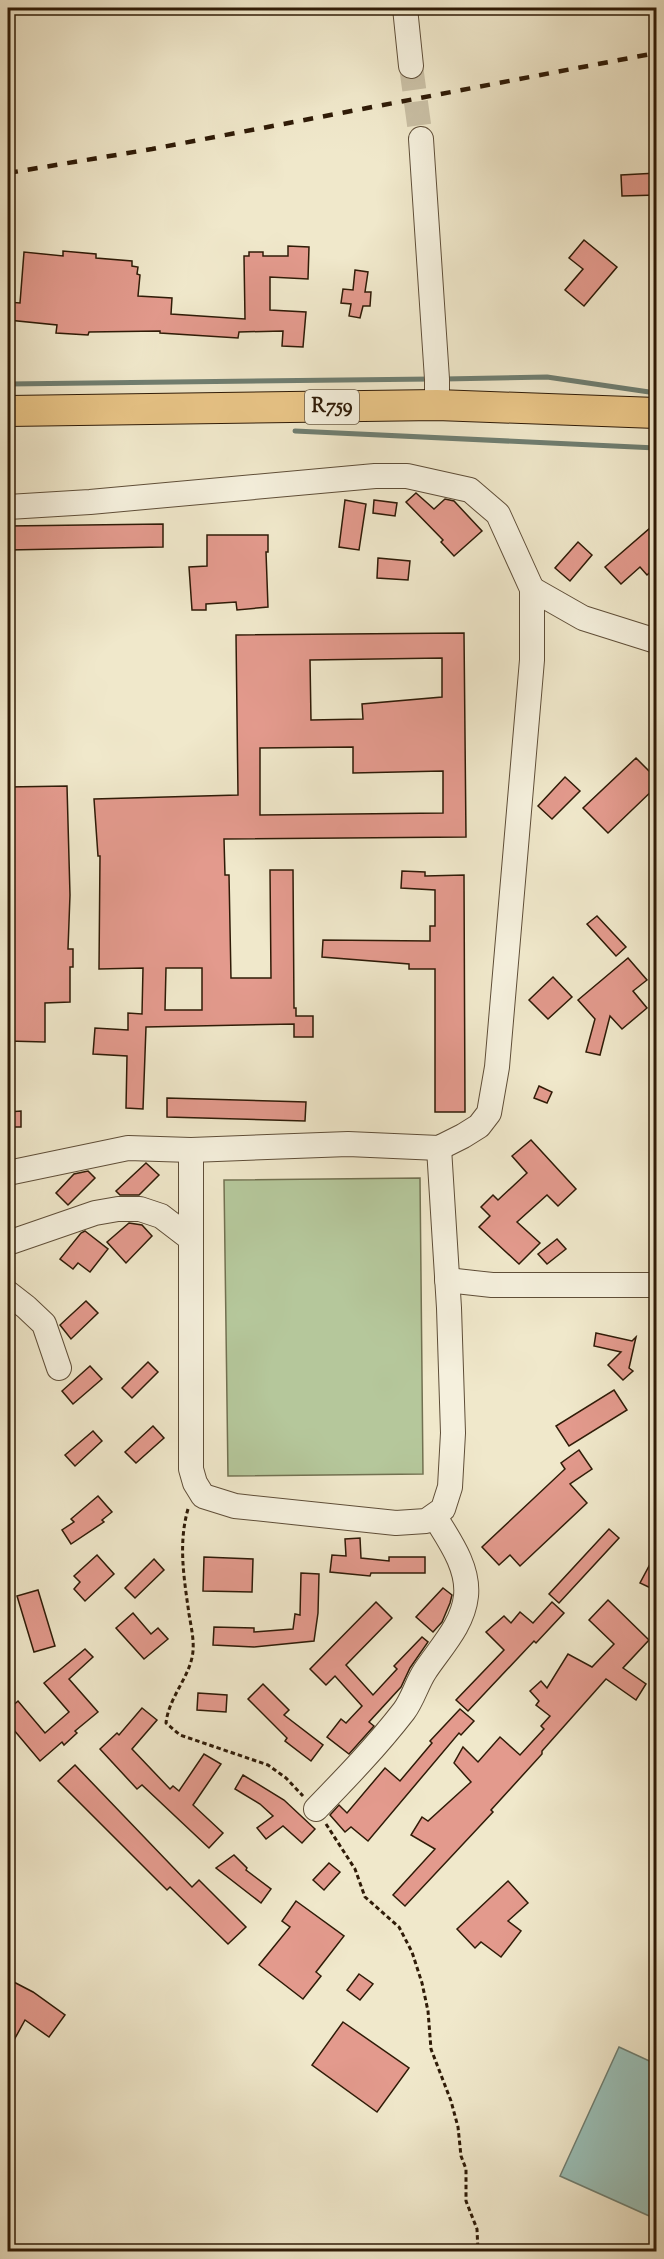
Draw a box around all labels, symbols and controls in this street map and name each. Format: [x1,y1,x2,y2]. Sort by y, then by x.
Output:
road number: R759 [305,390,359,424]

